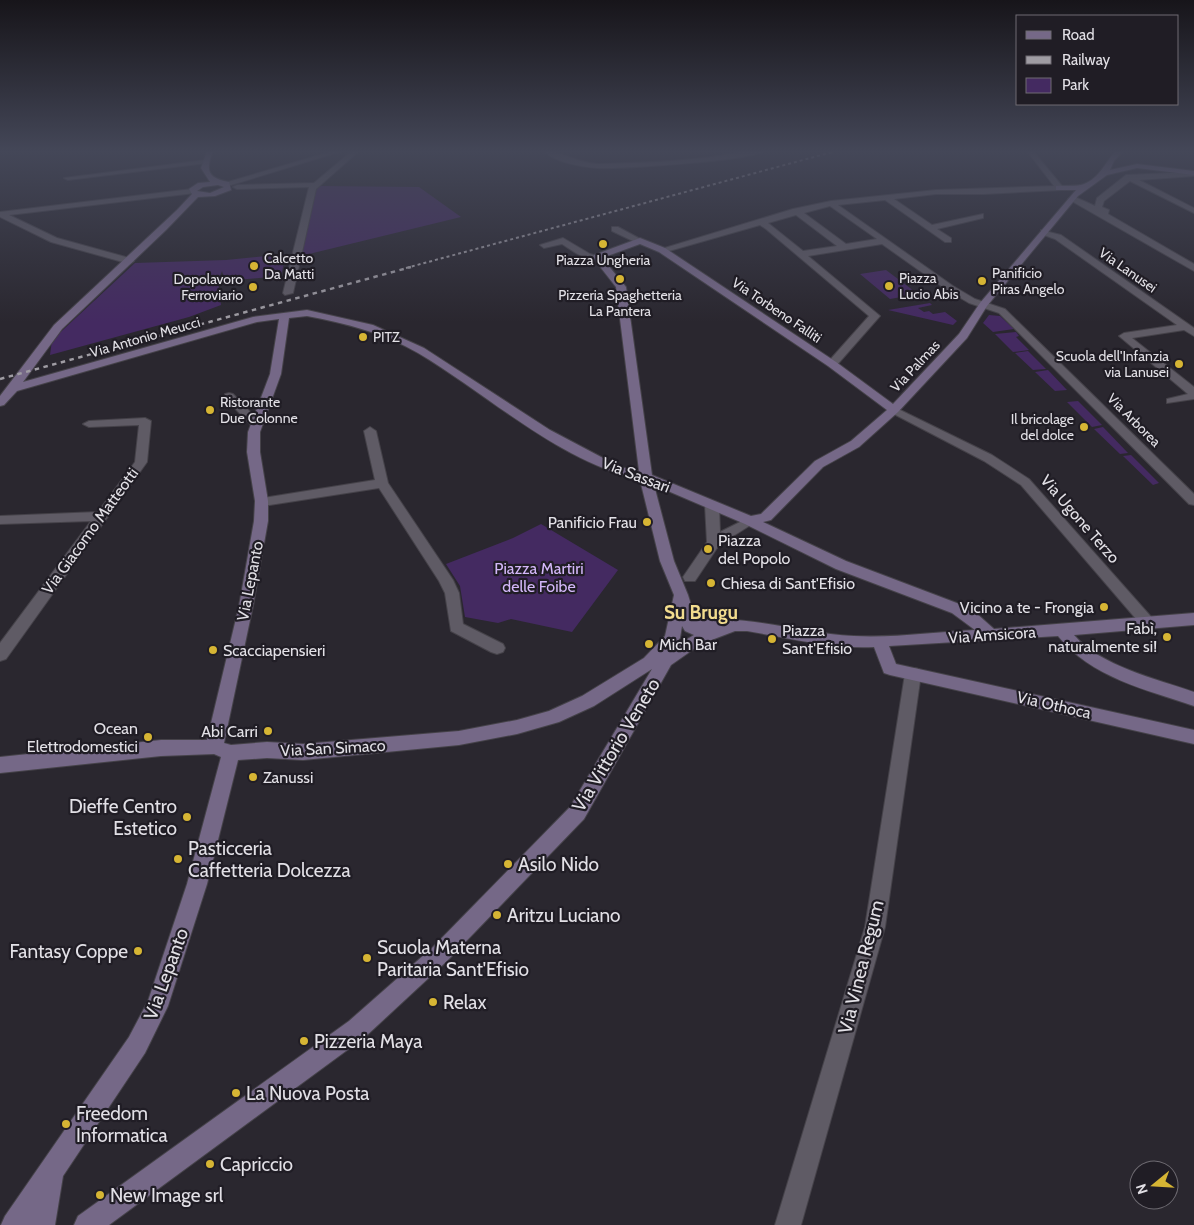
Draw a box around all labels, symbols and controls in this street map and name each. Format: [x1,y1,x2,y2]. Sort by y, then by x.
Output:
legend [1016,15,1179,105]
text: Road [1062,26,1095,44]
text: Railway [1062,51,1111,69]
text: Park [1062,76,1089,94]
marker: Piazza Ungheria [597,238,609,250]
street label: Via Lanusei [1095,243,1161,297]
place label: Calcetto Da Matti [264,249,314,283]
place label: Piazza Ungheria [556,251,650,269]
marker: Calcetto Da Matti [248,260,260,272]
place label: Panificio Piras Angelo [992,264,1065,298]
place label: Piazza Lucio Abis [899,269,959,303]
place label: Dopolavoro Ferroviario [174,270,243,304]
marker: Pizzeria Spaghetteria La Pantera [614,273,626,285]
street label: Via Torbeno Falliti [729,273,825,347]
marker: Panificio Piras Angelo [976,275,988,287]
marker: Piazza Lucio Abis [883,280,895,292]
marker: Dopolavoro Ferroviario [247,281,259,293]
place label: Pizzeria Spaghetteria La Pantera [558,286,682,320]
street label: Via Antonio Meucci [88,313,202,361]
place label: PITZ [373,328,400,346]
marker: PITZ [357,331,369,343]
street label: Via Palmas [886,336,944,396]
place label: Scuola dell'Infanzia via Lanusei [1056,347,1169,381]
marker: Scuola dell'Infanzia via Lanusei [1173,358,1185,370]
street label: Via Arborea [1103,389,1165,451]
place label: Ristorante Due Colonne [220,393,298,427]
marker: Ristorante Due Colonne [204,404,216,416]
place label: Il bricolage del dolce [1011,410,1074,444]
marker: Il bricolage del dolce [1078,421,1090,433]
street label: Via Sassari [599,453,673,497]
street label: Via Giacomo Matteotti [38,464,142,598]
street label: Via Ugone Terzo [1037,471,1124,567]
place label: Panificio Frau [548,513,637,532]
marker: Panificio Frau [641,516,653,528]
place label: Piazza del Popolo [718,531,791,568]
street label: Via Lepanto [233,539,267,622]
marker: Piazza del Popolo [702,543,714,555]
park label: Piazza Martiri delle Foibe [494,559,584,596]
place label: Chiesa di Sant'Efisio [721,574,855,593]
marker: Chiesa di Sant'Efisio [705,577,717,589]
place label: Vicino a te - Frongia [960,598,1094,617]
district label: Su Brugu [664,601,738,624]
marker: Vicino a te - Frongia [1098,601,1110,613]
place label: Fabì, naturalmente si! [1048,619,1157,656]
place label: Piazza Sant'Efisio [782,621,852,658]
street label: Via Amsicora [948,622,1037,648]
marker: Fabì, naturalmente si! [1161,631,1173,643]
marker: Piazza Sant'Efisio [766,633,778,645]
place label: Mich Bar [659,635,718,654]
marker: Mich Bar [643,638,655,650]
place label: Scacciapensieri [223,641,325,660]
marker: Scacciapensieri [207,644,219,656]
street label: Via Vittorio Veneto [567,674,665,816]
street label: Via Othoca [1015,687,1093,723]
place label: Ocean Elettrodomestici [27,719,138,756]
place label: Abi Carri [201,722,258,741]
marker: Abi Carri [262,725,274,737]
marker: Ocean Elettrodomestici [142,731,154,743]
street label: Via San Simaco [280,736,386,760]
place label: Zanussi [263,768,313,787]
marker: Zanussi [247,771,259,783]
place label: Dieffe Centro Estetico [69,795,177,840]
marker: Dieffe Centro Estetico [181,811,193,823]
place label: Pasticceria Caffetteria Dolcezza [188,837,351,882]
marker: Pasticceria Caffetteria Dolcezza [172,853,184,865]
place label: Asilo Nido [518,853,599,876]
marker: Asilo Nido [502,858,514,870]
street label: Via Vinea Regum [833,898,889,1036]
place label: Aritzu Luciano [507,904,621,927]
marker: Aritzu Luciano [491,909,503,921]
street label: Via Lepanto [139,925,193,1023]
place label: Scuola Materna Paritaria Sant'Efisio [377,936,529,981]
place label: Fantasy Coppe [10,940,128,963]
marker: Fantasy Coppe [132,945,144,957]
marker: Scuola Materna Paritaria Sant'Efisio [361,952,373,964]
place label: Relax [443,991,486,1014]
marker: Relax [427,996,439,1008]
place label: Pizzeria Maya [314,1030,422,1053]
marker: Pizzeria Maya [298,1035,310,1047]
place label: La Nuova Posta [246,1082,369,1105]
marker: La Nuova Posta [230,1087,242,1099]
place label: Freedom Informatica [76,1102,168,1147]
marker: Freedom Informatica [60,1118,72,1130]
place label: Capriccio [220,1153,293,1176]
marker: Capriccio [204,1158,216,1170]
north arrow [1129,1160,1179,1210]
text: N [1132,1182,1152,1197]
place label: New Image srl [110,1184,224,1207]
marker: New Image srl [94,1189,106,1201]

